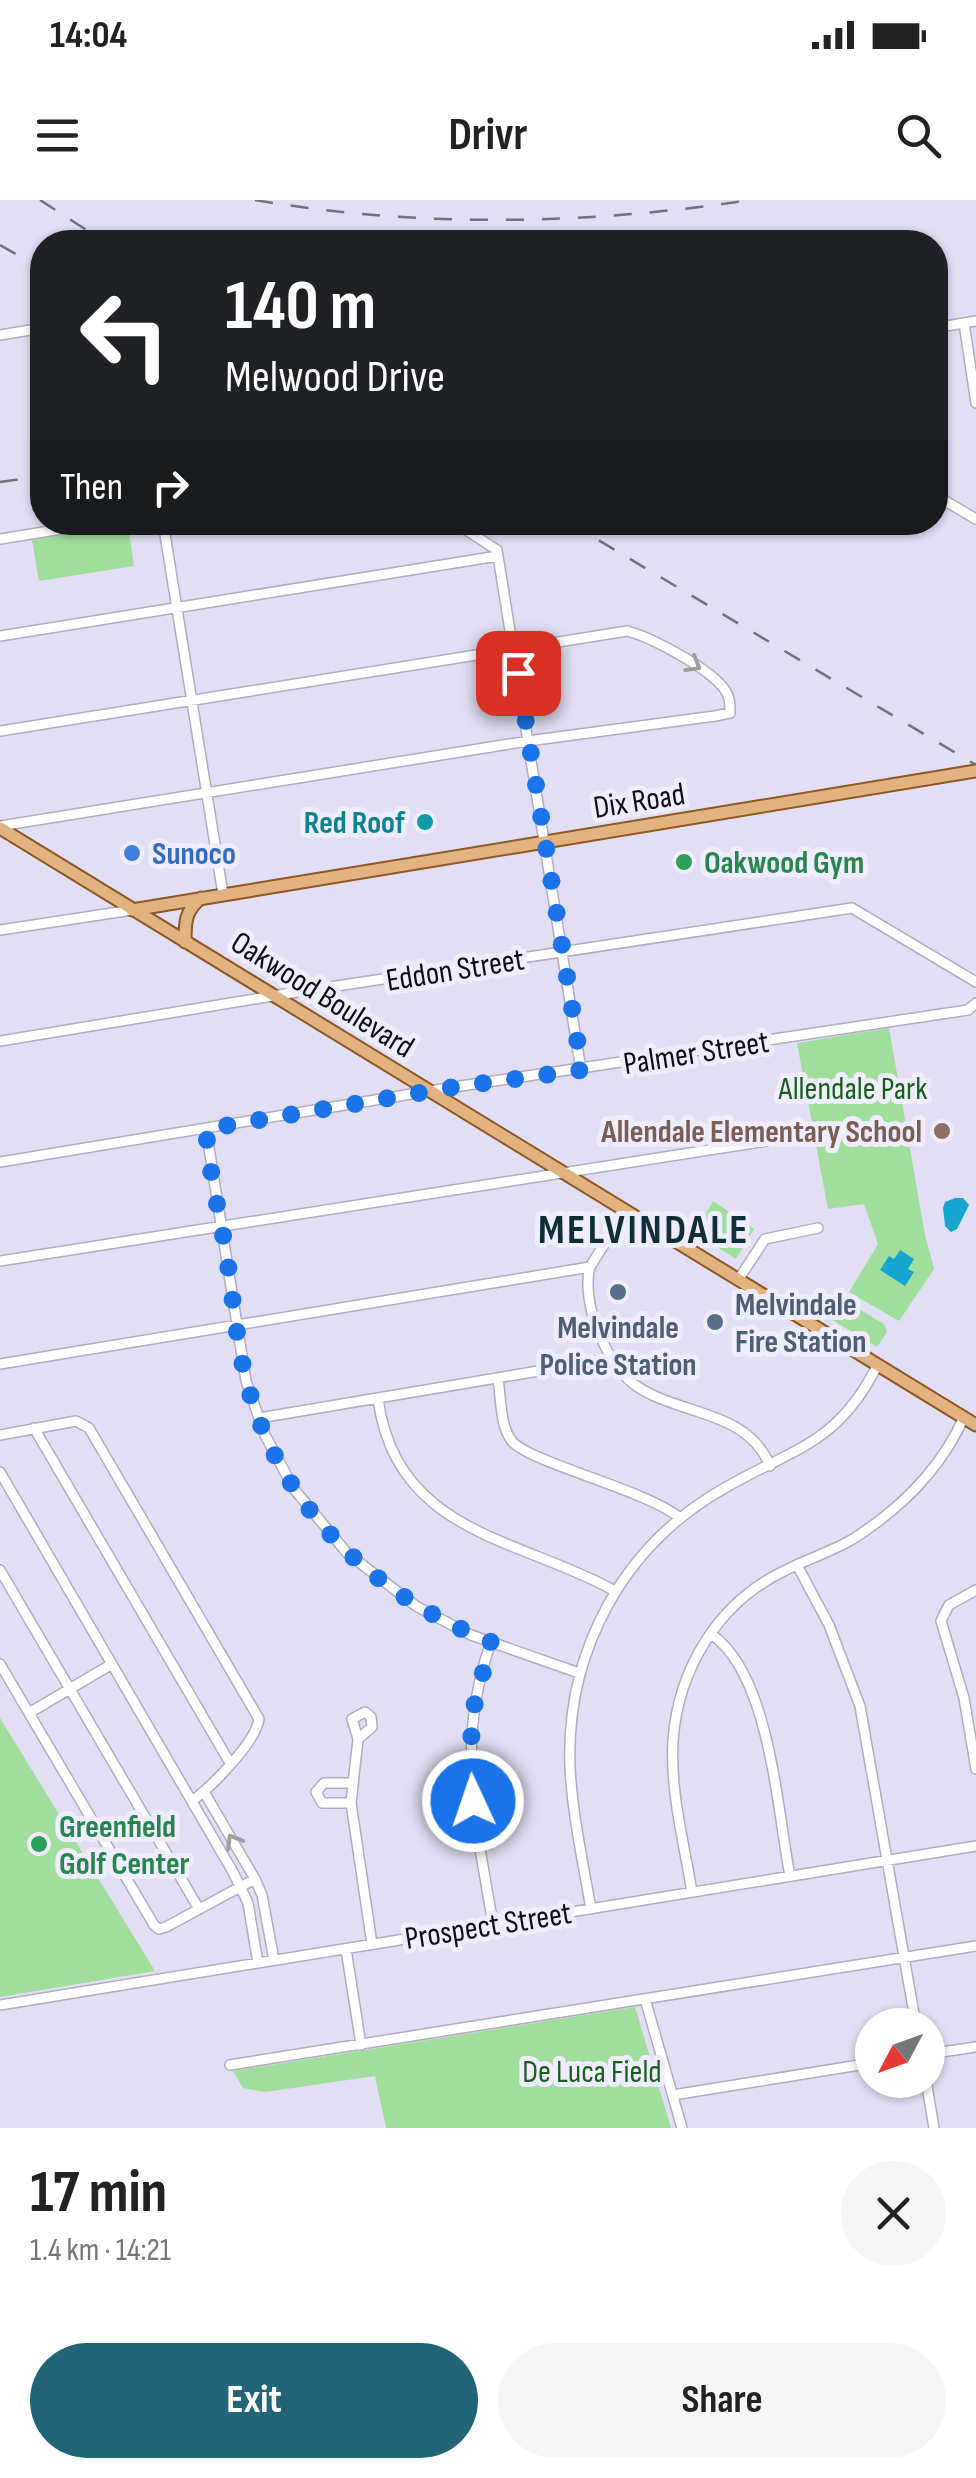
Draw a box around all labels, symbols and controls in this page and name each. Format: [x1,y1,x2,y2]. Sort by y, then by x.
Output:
text: 14:04 [50,13,127,58]
icon: menu [30,108,85,163]
text: Drivr [448,108,528,163]
icon: search [891,108,946,163]
text: 140 m [225,265,376,349]
icon: left [60,270,190,400]
text: Melwood Drive [225,350,445,405]
icon: right [143,460,198,515]
text: Then [60,465,123,510]
pin [476,631,561,716]
icon: arrive [491,646,546,701]
one-way arrow [683,653,701,673]
street label: Dix Road [591,775,688,828]
place label: Red Roof [304,804,406,843]
marker: Red Roof [414,811,436,833]
place label: Sunoco [152,835,236,874]
marker: Sunoco [121,842,143,864]
place label: Oakwood Gym [704,844,864,883]
marker: Oakwood Gym [673,851,695,873]
street label: Oakwood Boulevard [223,923,421,1067]
street label: Eddon Street [383,940,527,1001]
street label: Palmer Street [621,1023,772,1084]
park label: Allendale Park [778,1070,927,1109]
place label: Allendale Elementary School [600,1113,922,1152]
marker: Allendale Elementary School [931,1120,953,1142]
district label: MELVINDALE [538,1205,750,1256]
marker: Melvindale Police Station [607,1281,629,1303]
place label: Melvindale Fire Station [735,1286,866,1362]
place label: Melvindale Police Station [539,1309,697,1385]
marker: Melvindale Fire Station [704,1311,726,1333]
position arrow [421,1749,525,1853]
place label: Greenfield Golf Center [59,1808,190,1884]
marker: Greenfield Golf Center [28,1833,50,1855]
one-way arrow [226,1834,245,1852]
street label: Prospect Street [402,1894,574,1959]
north arrow [855,2008,945,2098]
map controls [855,2008,945,2098]
park label: De Luca Field [522,2053,662,2092]
text: 17 min [30,2157,167,2229]
button: close [841,2161,946,2266]
text: 1.4 km · 14:21 [30,2231,171,2270]
button: Exit [30,2343,478,2458]
button: Share [498,2343,946,2458]

